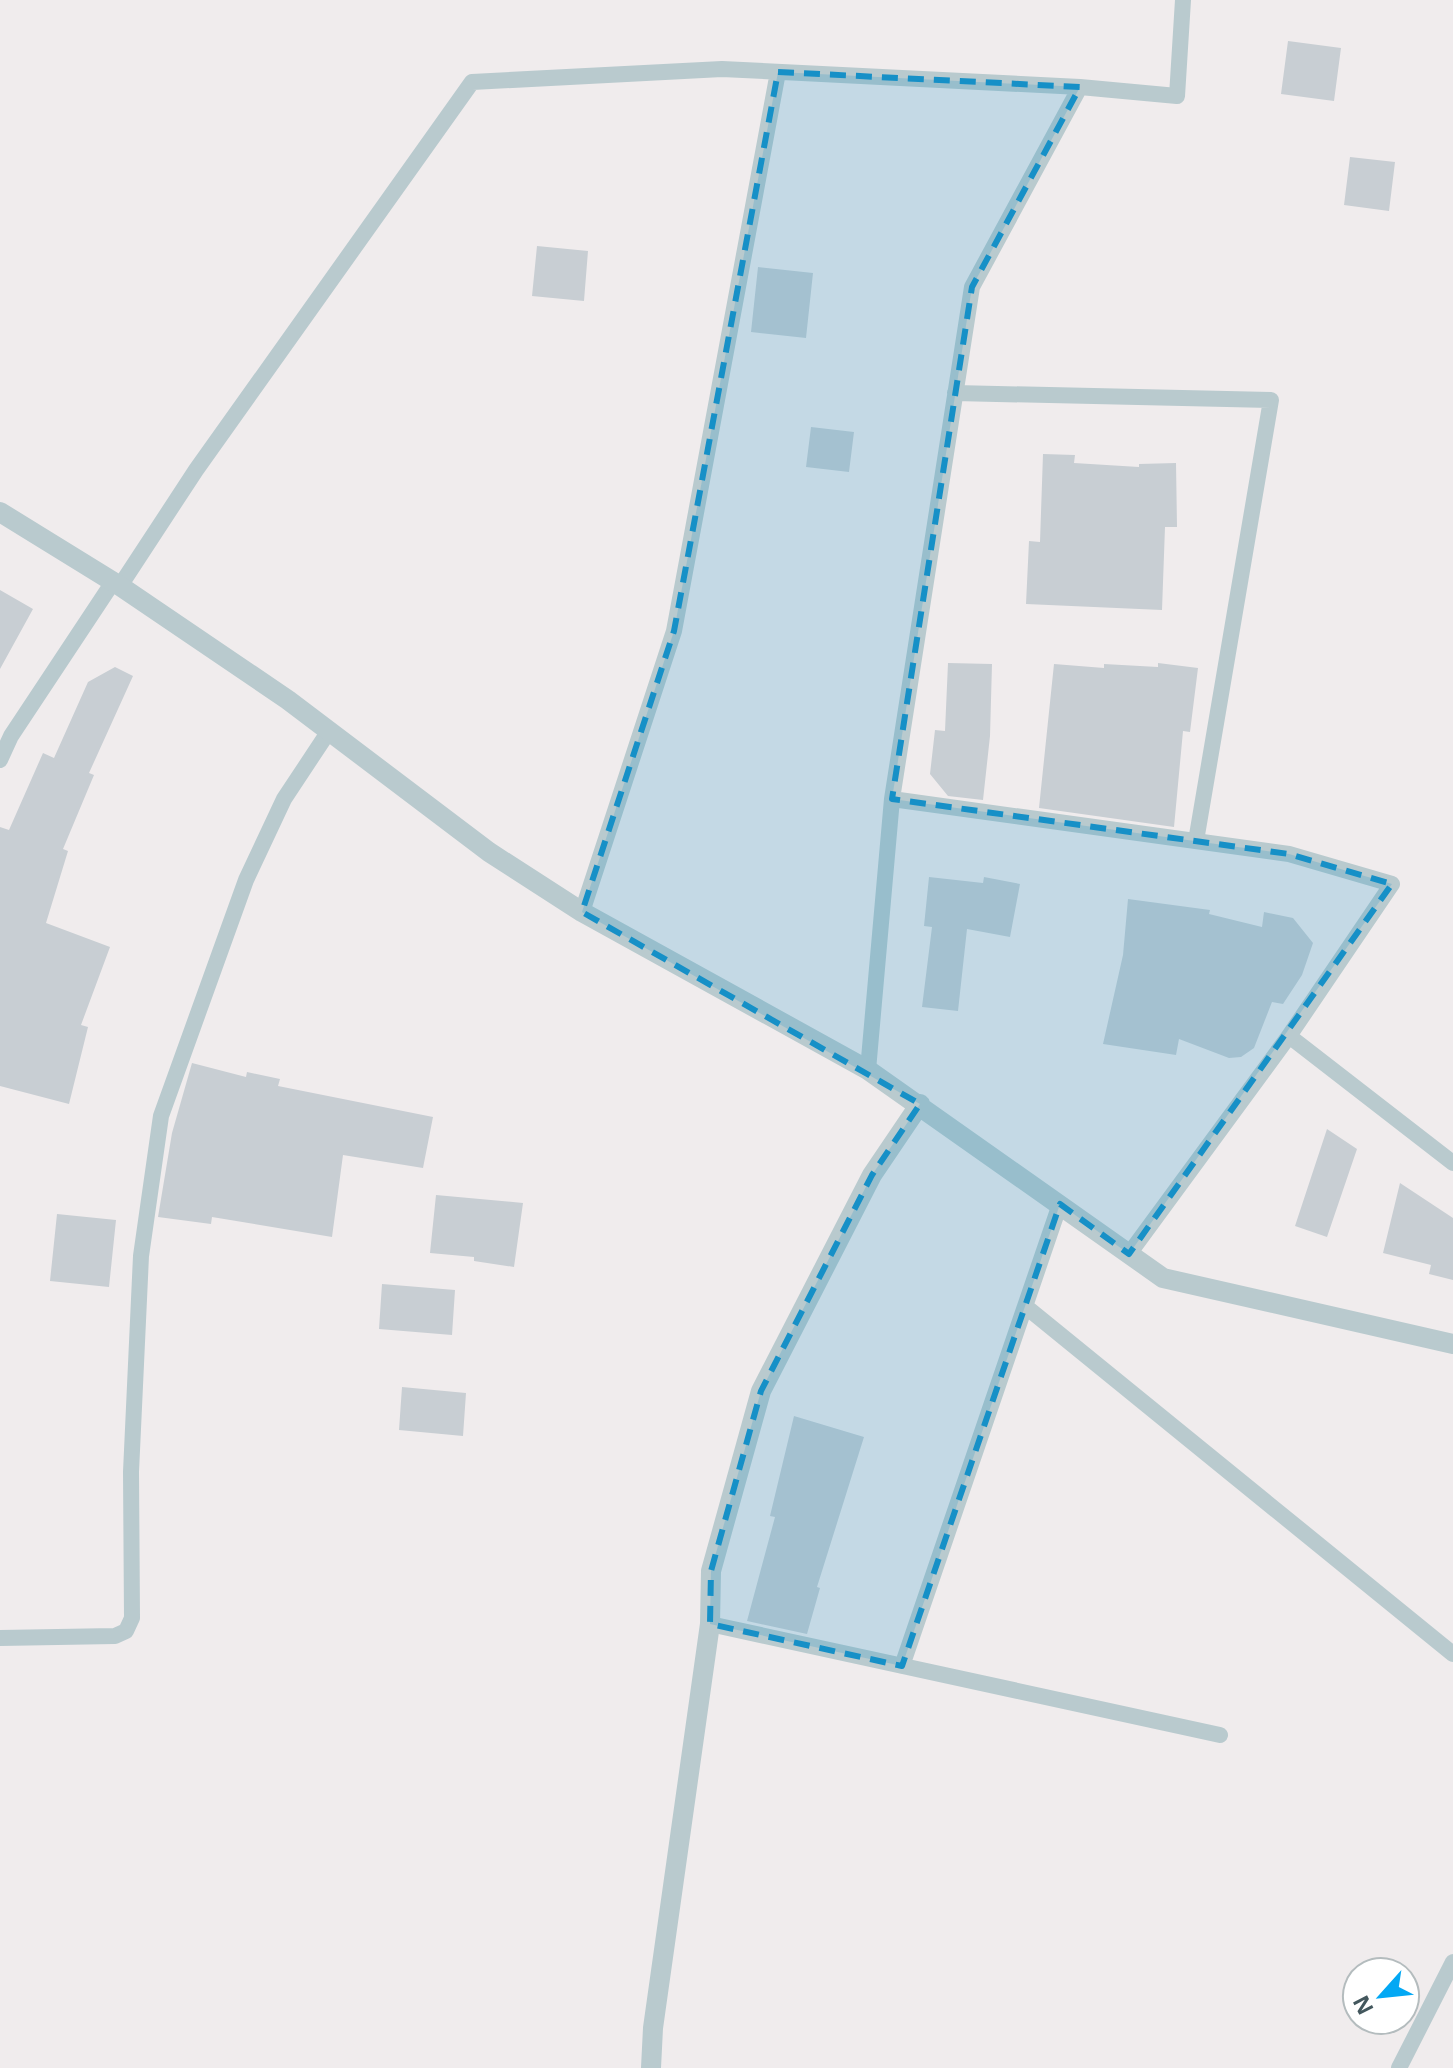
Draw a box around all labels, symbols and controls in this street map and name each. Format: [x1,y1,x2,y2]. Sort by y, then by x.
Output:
north arrow [1341,1956,1421,2036]
text: N [1345,1991,1380,2020]

